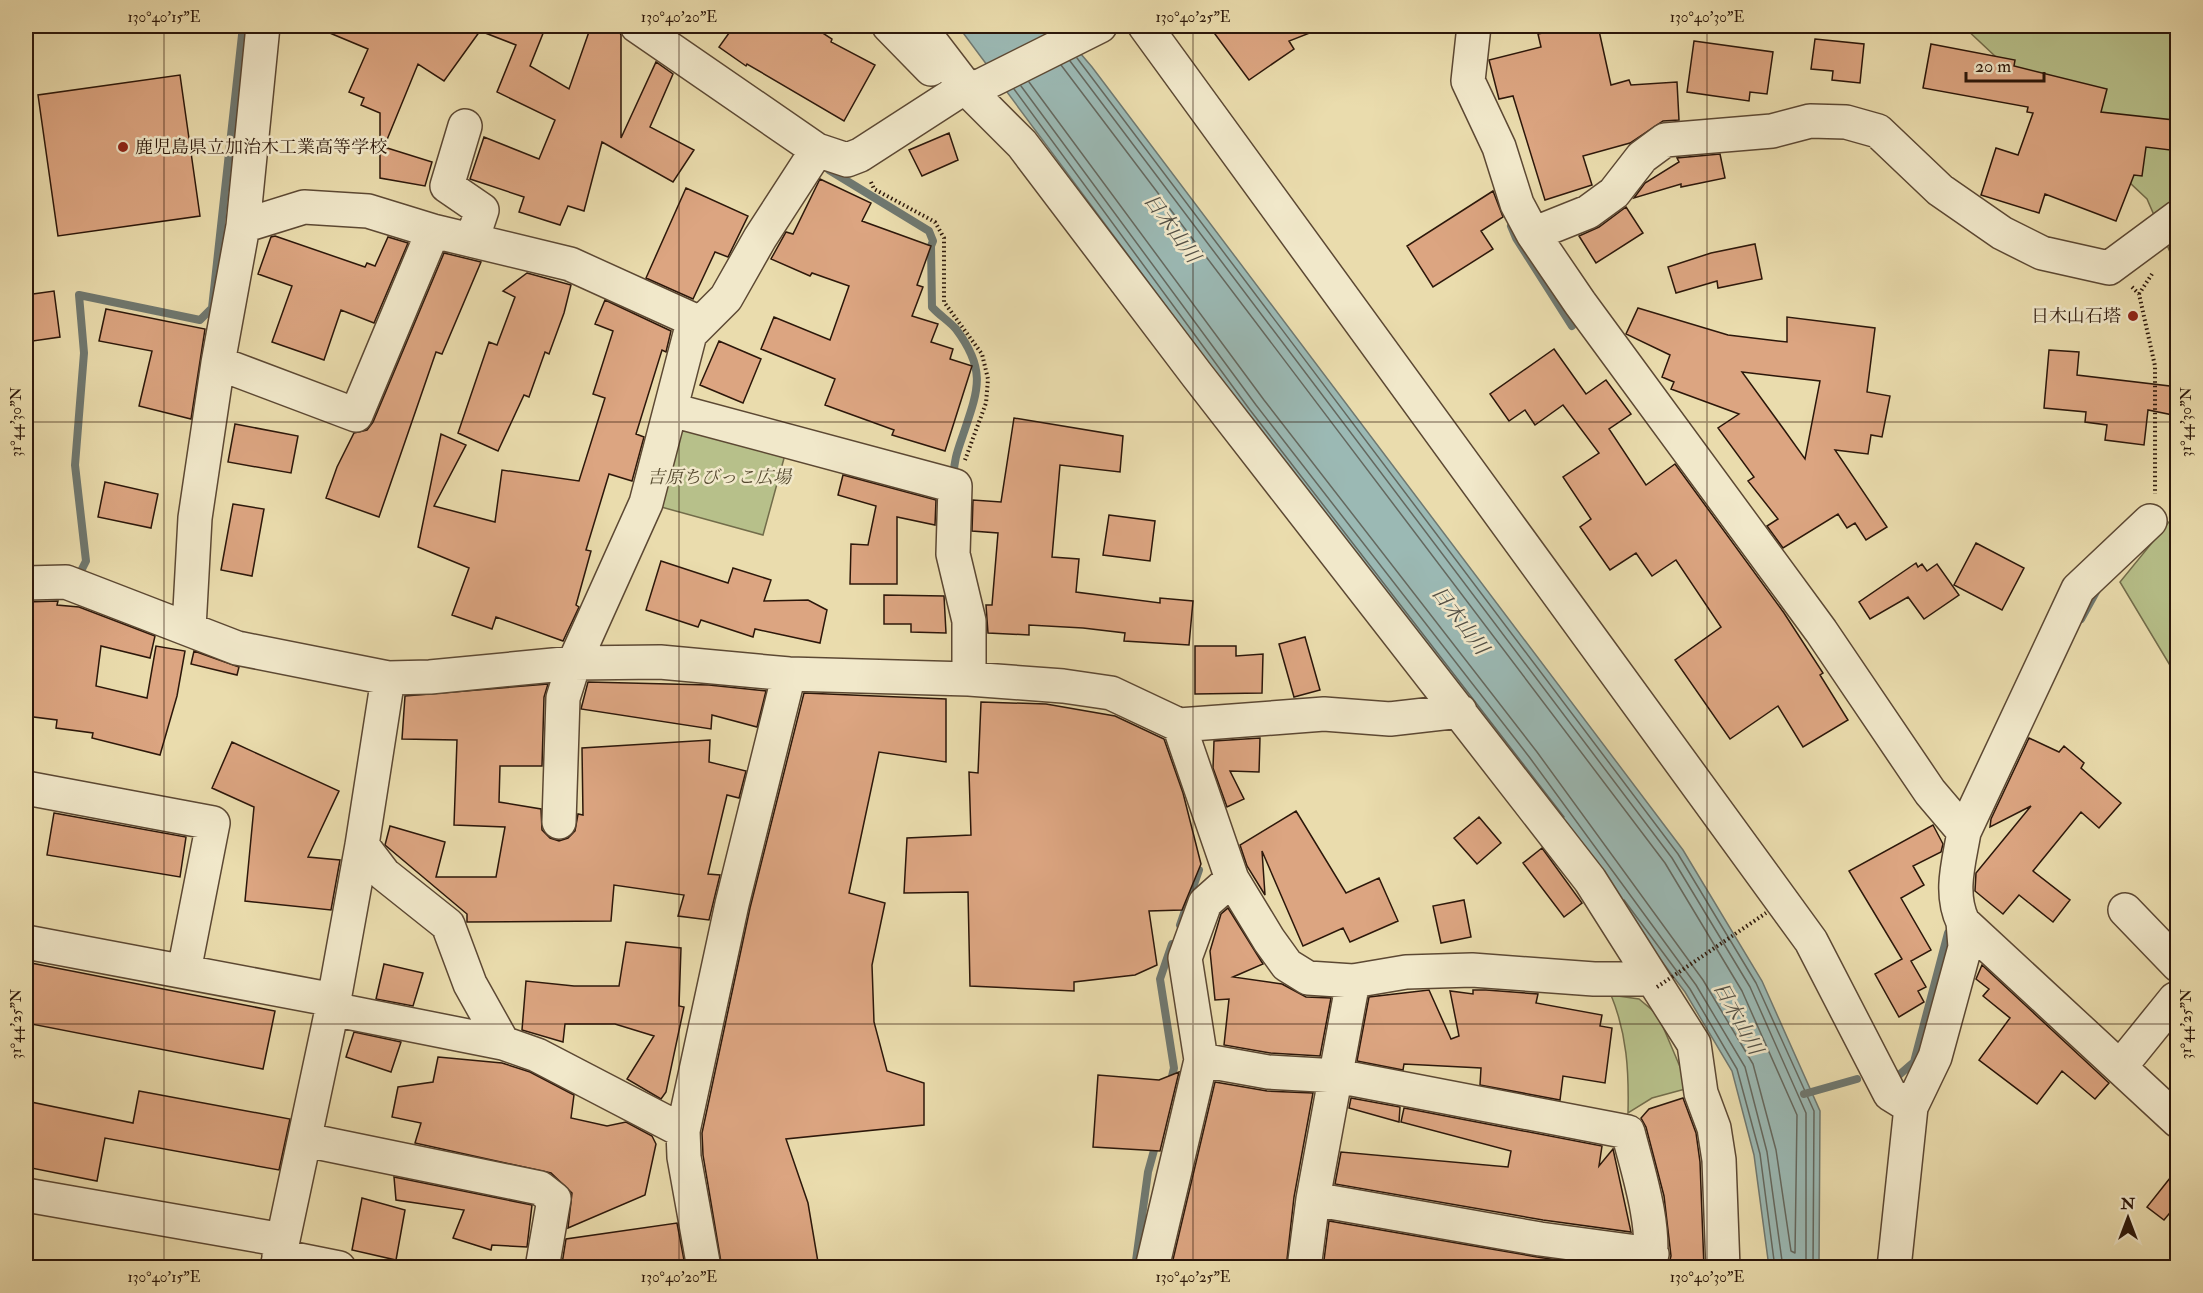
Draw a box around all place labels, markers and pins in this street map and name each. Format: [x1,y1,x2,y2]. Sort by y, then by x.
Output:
place label: 鹿児島県立加治木工業高等学校 [135,136,387,159]
marker: 鹿児島県立加治木工業高等学校 [116,140,130,154]
place label: 日木山石塔 [2031,305,2121,328]
marker: 日木山石塔 [2126,309,2140,323]

